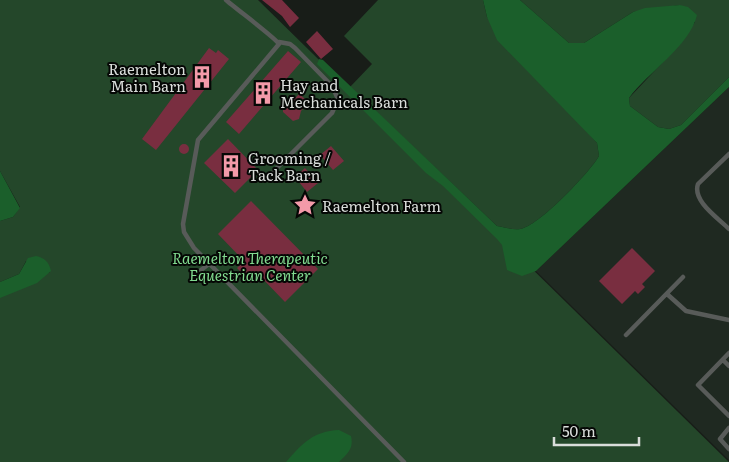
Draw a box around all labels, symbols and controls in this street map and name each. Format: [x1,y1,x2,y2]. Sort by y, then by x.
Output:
place label: Raemelton Main Barn [108,57,186,97]
building icon: Raemelton Main Barn [189,64,215,90]
place label: Hay and Mechanicals Barn [280,73,408,113]
building icon: Hay and Mechanicals Barn [250,80,276,106]
place label: Grooming / Tack Barn [248,146,331,186]
building icon: Grooming / Tack Barn [218,153,244,179]
place icon: Raemelton Farm [292,192,318,218]
place label: Raemelton Farm [322,194,441,217]
park label: Raemelton Therapeutic Equestrian Center [172,246,328,286]
scale bar [554,414,639,446]
text: 50 m [562,419,596,442]

